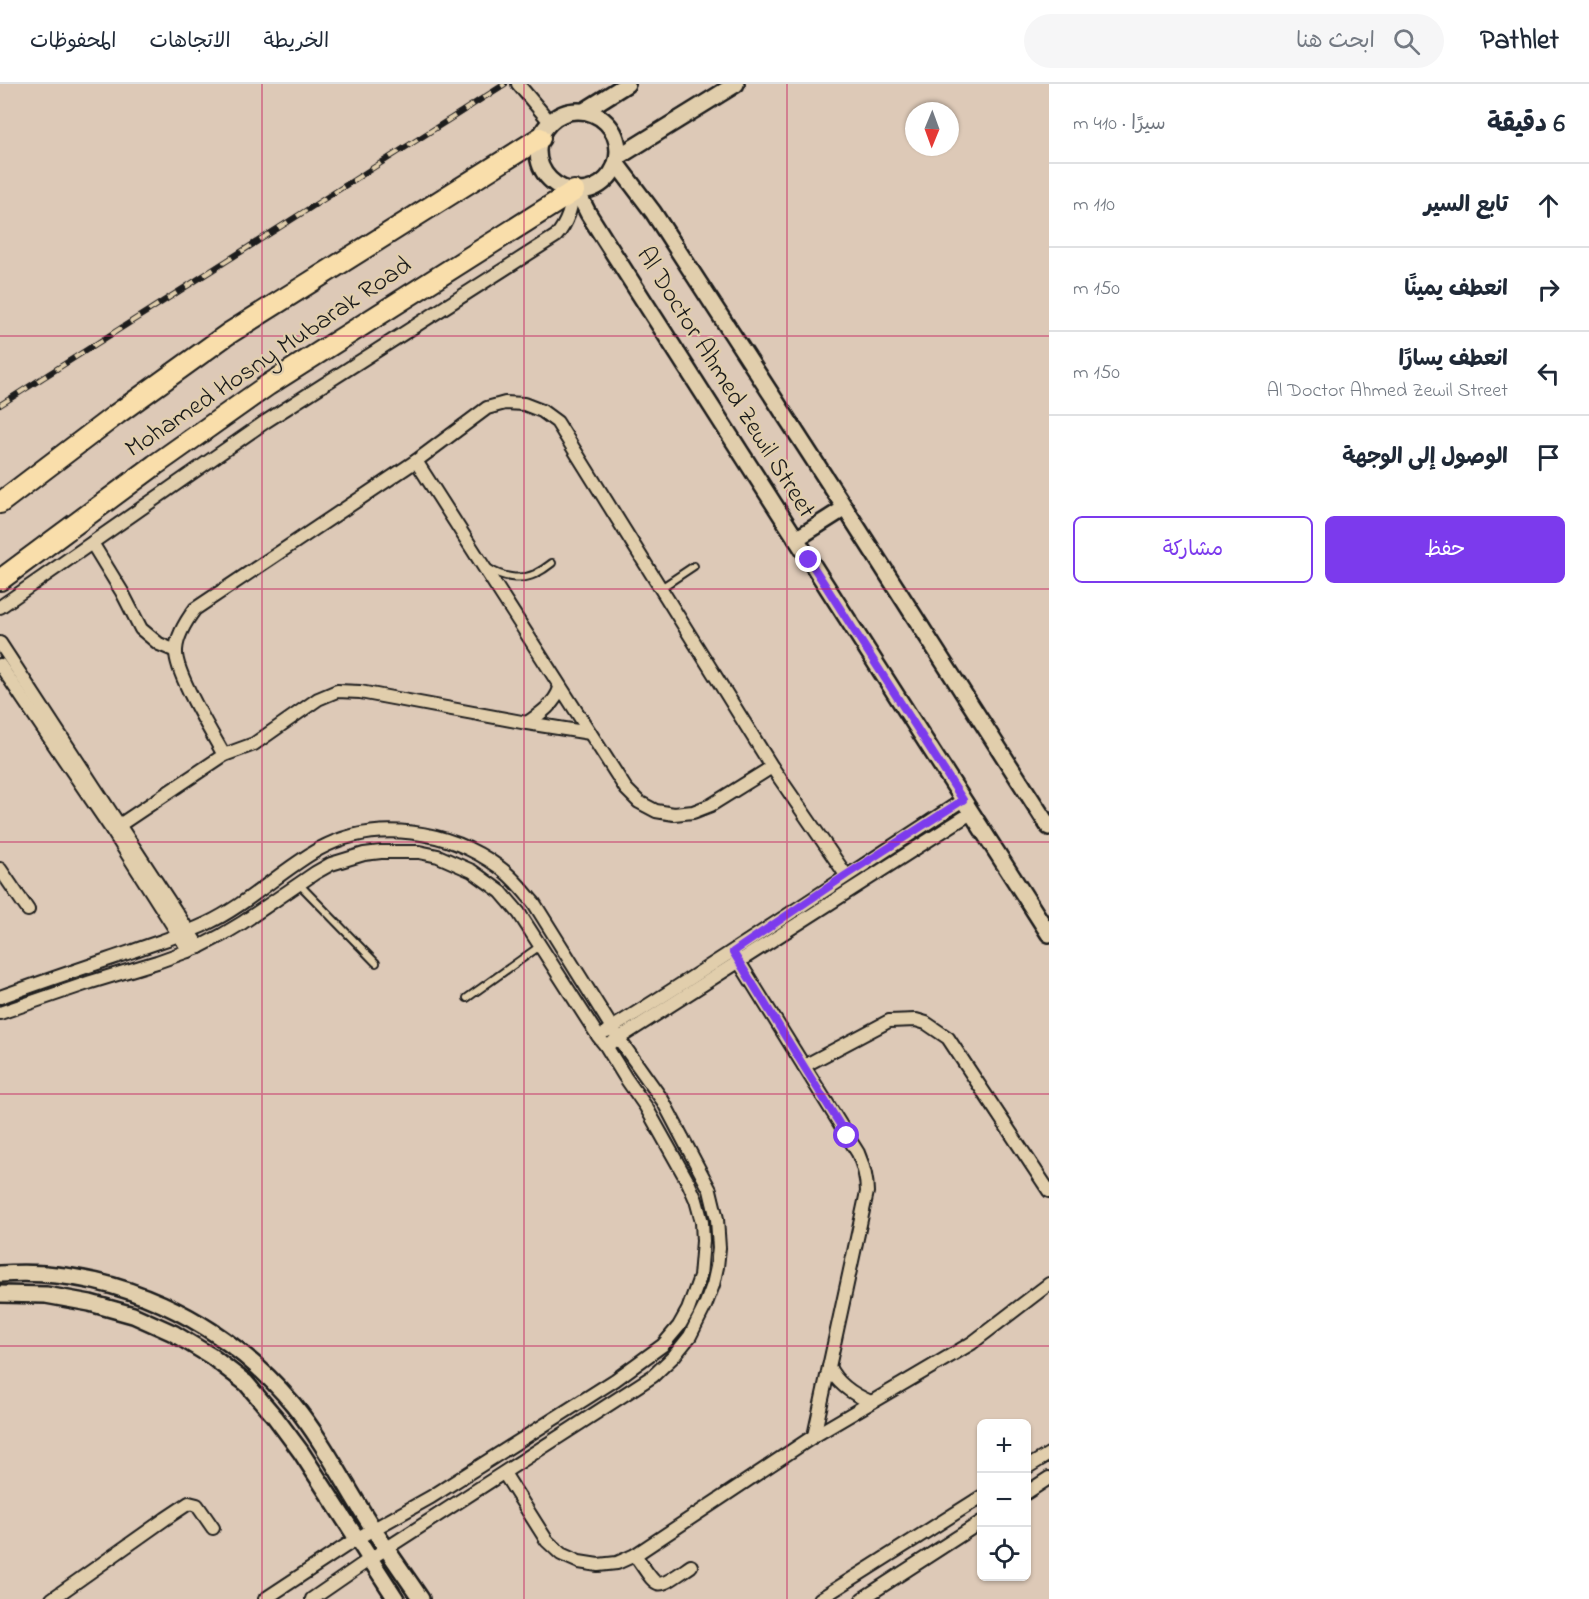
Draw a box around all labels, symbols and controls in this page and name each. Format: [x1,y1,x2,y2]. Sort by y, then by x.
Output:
search box [1024,14,1444,68]
text: Pathlet [1480,21,1559,62]
icon: search [1390,25,1423,58]
text: ابحث هنا [1296,26,1375,58]
text: المحفوظات [30,27,116,57]
text: الاتجاهات [149,27,231,57]
text: الخريطة [264,27,329,57]
north arrow [905,102,959,156]
text: 6 دقيقة [1487,106,1565,144]
text: سيرًا · 410 m [1073,110,1166,139]
icon: ahead [1532,189,1565,222]
text: تابع السير [1424,190,1508,222]
text: 110 m [1073,191,1115,220]
street label: Al Doctor Ahmed Zewil Street [626,240,824,526]
street label: Mohamed Hosny Mubarak Road [118,247,420,468]
icon: right [1532,273,1565,306]
text: انعطف يمينًا [1404,274,1508,306]
text: 150 m [1073,275,1120,304]
text: انعطف يسارًا [1399,344,1508,376]
icon: left [1532,357,1565,390]
text: 150 m [1073,359,1120,388]
text: Al Doctor Ahmed Zewil Street [1267,377,1508,406]
icon: arrive [1532,441,1565,474]
text: الوصول إلى الوجهة [1342,442,1508,474]
button: مشاركة [1073,516,1313,583]
button: حفظ [1325,516,1565,583]
route end [795,546,821,572]
route start [833,1122,859,1148]
map controls [977,1419,1031,1581]
button: + [977,1419,1031,1473]
button: − [977,1473,1031,1527]
button: locate [977,1527,1031,1581]

